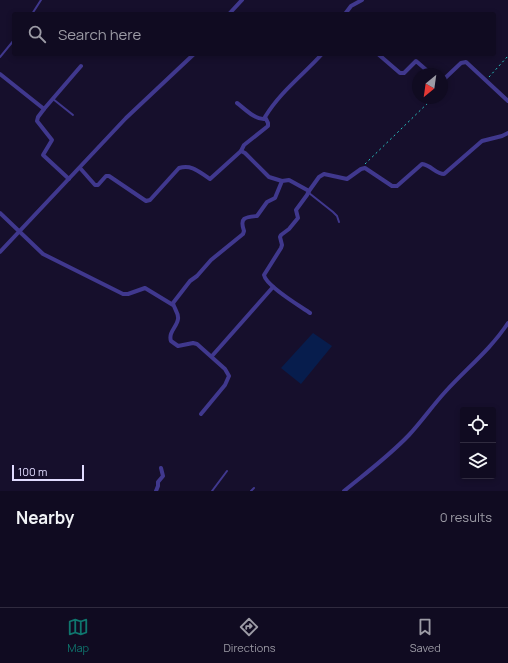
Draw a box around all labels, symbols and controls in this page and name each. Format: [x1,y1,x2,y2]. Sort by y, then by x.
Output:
search box [12,12,496,56]
icon: search [26,23,48,45]
text: Search here [58,24,141,45]
north arrow [412,68,448,104]
map controls [460,407,496,479]
button: locate [460,407,496,443]
button: layers [460,443,496,479]
scale bar [12,463,84,482]
text: 100 m [18,464,47,479]
text: Nearby [16,506,74,529]
text: 0 results [440,508,492,526]
tab: Map [67,616,89,655]
tab: Directions [223,616,276,655]
tab: Saved [410,616,441,655]

